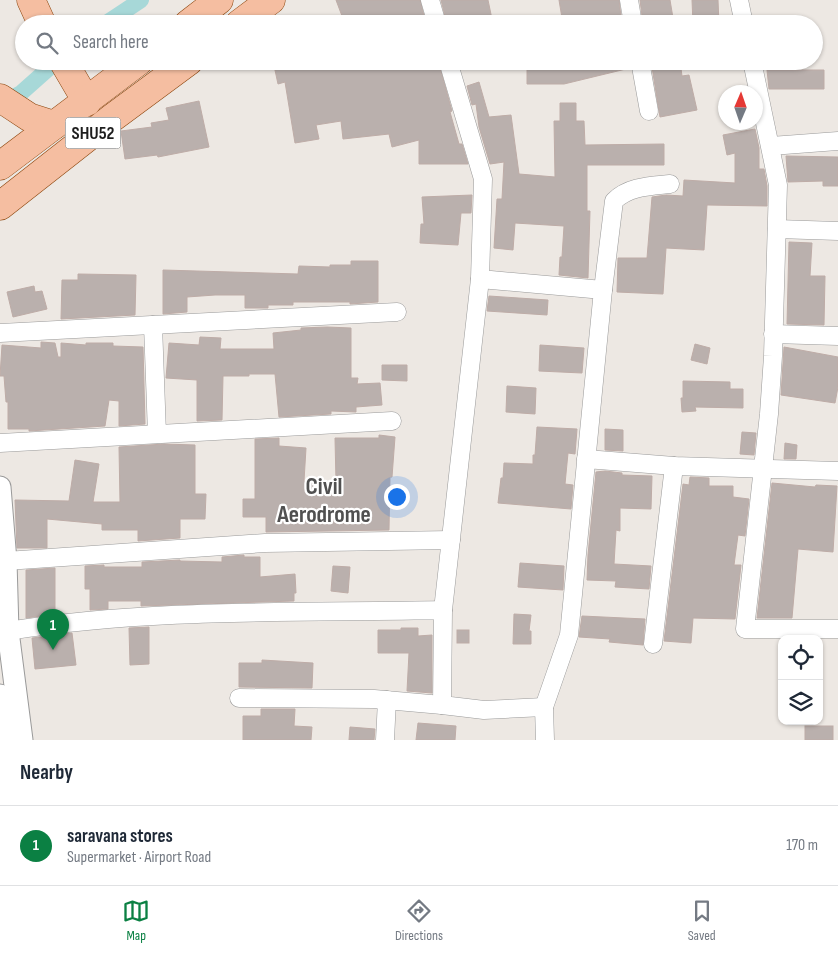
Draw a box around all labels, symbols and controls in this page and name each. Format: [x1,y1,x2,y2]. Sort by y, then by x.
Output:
search box [15,15,823,70]
icon: search [33,29,61,57]
text: Search here [73,31,149,54]
north arrow [718,85,763,130]
road number: SHU52 [66,118,120,148]
district label: Civil Aerodrome [276,472,371,529]
your location [384,484,410,510]
pin: 1 [37,609,69,650]
map controls [778,635,823,725]
button: locate [778,635,823,680]
button: layers [778,680,823,725]
text: Nearby [20,760,73,785]
text: saravana stores [67,825,173,848]
text: 1 [33,836,39,855]
text: 170 m [786,836,818,855]
text: Supermarket · Airport Road [67,848,211,867]
tab: Map [122,897,150,944]
tab: Directions [395,897,443,944]
tab: Saved [688,897,716,944]

